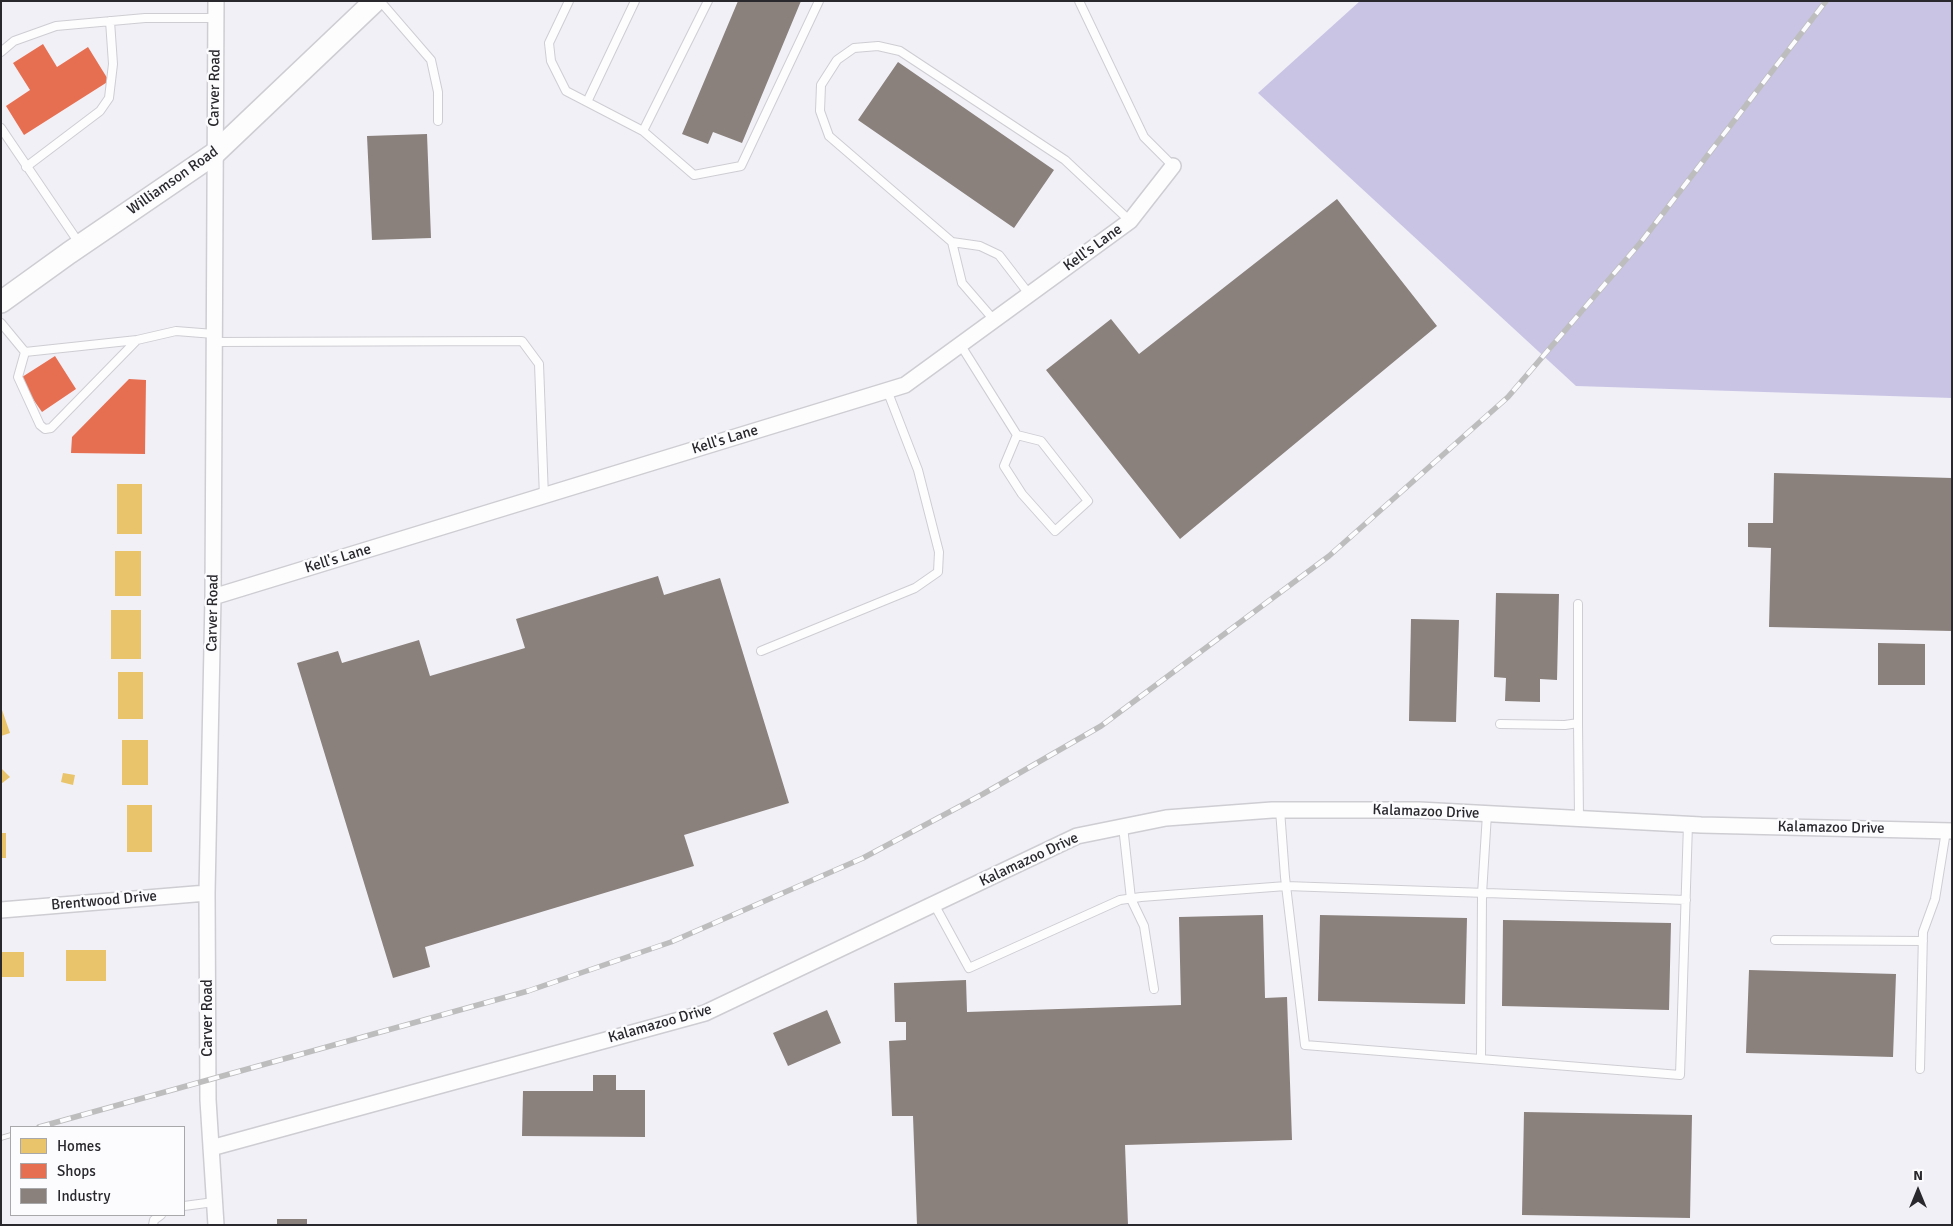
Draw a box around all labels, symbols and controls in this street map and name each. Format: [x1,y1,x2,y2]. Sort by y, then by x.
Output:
street label: Carver Road [205,49,225,127]
street label: Williamson Road [124,143,222,219]
street label: Kell's Lane [1060,221,1126,275]
street label: Kell's Lane [690,421,760,459]
street label: Kell's Lane [303,540,373,578]
street label: Carver Road [203,574,223,652]
street label: Kalamazoo Drive [1372,801,1480,823]
street label: Kalamazoo Drive [1777,818,1885,838]
street label: Kalamazoo Drive [977,829,1081,891]
street label: Brentwood Drive [50,887,158,915]
street label: Carver Road [199,979,217,1057]
street label: Kalamazoo Drive [606,1001,714,1047]
legend [10,1126,185,1216]
text: Homes [57,1137,101,1155]
text: Shops [57,1162,96,1180]
north arrow [1893,1166,1943,1216]
text: N [1913,1167,1923,1184]
text: Industry [57,1187,110,1205]

